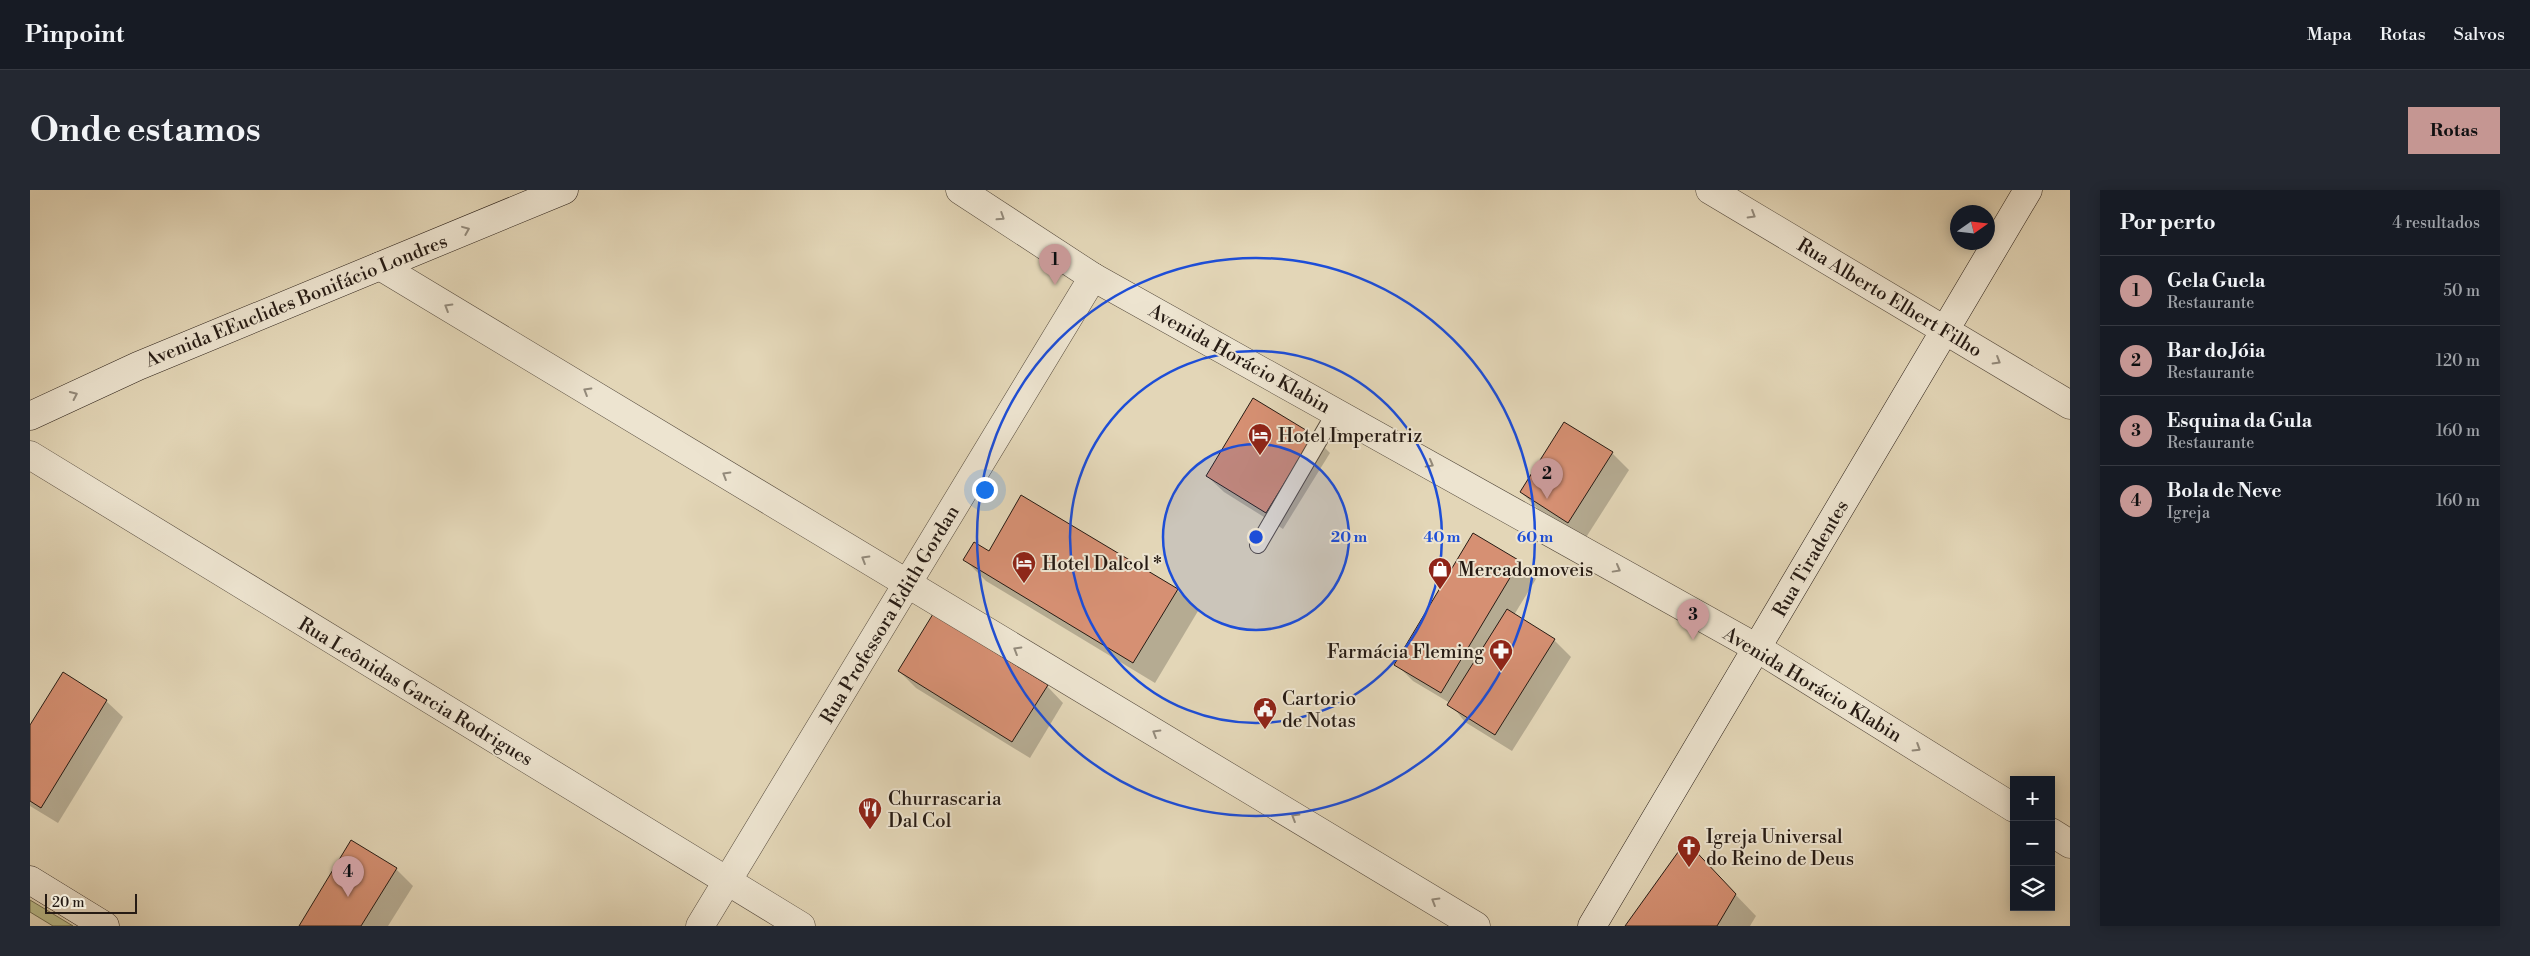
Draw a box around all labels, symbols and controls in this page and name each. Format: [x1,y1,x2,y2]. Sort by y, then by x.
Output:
text: Pinpoint [25,20,124,50]
text: Mapa [2307,23,2352,46]
text: Rotas [2380,23,2426,46]
text: Salvos [2454,23,2505,46]
button: Rotas [2408,107,2500,154]
text: Onde estamos [30,109,261,152]
north arrow [1950,205,1995,250]
one-way arrow [1747,208,1756,218]
one-way arrow [996,210,1005,220]
text: Por perto [2120,210,2216,236]
text: 4 resultados [2392,213,2480,233]
one-way arrow [461,226,470,237]
street label: Avenida EEuclides Bonifácio Londres [141,229,451,373]
street label: Rua Alberto Elhert Filho [1793,233,1986,363]
pin: 1 [1039,244,1071,285]
text: Gela Guela [2167,269,2265,293]
text: 1 [2132,281,2140,301]
text: 50 m [2443,281,2480,301]
text: Restaurante [2167,293,2254,313]
street label: Avenida Horácio Klabin [1143,298,1335,419]
one-way arrow [444,303,453,313]
text: Bar do Jóia [2167,339,2265,363]
text: 2 [2131,351,2141,371]
text: 120 m [2436,351,2480,371]
one-way arrow [1991,354,2000,364]
text: Restaurante [2167,363,2254,383]
one-way arrow [584,387,593,397]
one-way arrow [69,391,78,402]
text: Esquina da Gula [2167,409,2312,433]
text: 3 [2131,421,2141,441]
text: 160 m [2436,421,2480,441]
hotel icon: Hotel Imperatriz [1247,422,1273,456]
place label: Hotel Imperatriz [1278,424,1422,448]
text: Restaurante [2167,433,2254,453]
one-way arrow [1425,457,1434,467]
pin: 2 [1531,458,1563,499]
one-way arrow [723,471,732,481]
your location [972,477,998,503]
text: Bola de Neve [2167,479,2281,503]
text: 4 [2131,491,2141,511]
text: 160 m [2436,491,2480,511]
street label: Rua Tiradentes [1768,496,1854,621]
street label: Rua Professora Edith Gordan [815,501,965,728]
text: Igreja [2167,503,2210,523]
centre of rings [1247,528,1265,546]
text: 20 m [1331,528,1368,547]
text: 40 m [1423,528,1461,547]
text: 60 m [1517,528,1554,547]
hotel icon: Hotel Dalcol * [1011,550,1037,584]
place label: Hotel Dalcol * [1042,552,1162,576]
one-way arrow [862,555,871,565]
shop icon: Mercadomoveis [1427,556,1453,590]
place label: Mercadomoveis [1458,558,1593,582]
one-way arrow [1612,563,1621,573]
pin: 3 [1677,599,1709,640]
street label: Rua Leônidas Garcia Rodrigues [294,612,537,772]
street label: Avenida Horácio Klabin [1718,621,1906,748]
pharmacy icon: Farmácia Fleming [1488,638,1514,672]
place label: Farmácia Fleming [1327,640,1484,664]
one-way arrow [1013,646,1022,656]
place label: Cartorio de Notas [1282,687,1356,733]
public building icon: Cartorio de Notas [1252,696,1278,730]
one-way arrow [1153,730,1162,740]
one-way arrow [1912,741,1921,751]
map controls [2010,776,2055,911]
button: + [2010,776,2055,821]
place label: Churrascaria Dal Col [888,787,1002,833]
restaurant icon: Churrascaria Dal Col [857,796,883,830]
one-way arrow [1292,814,1301,824]
button: − [2010,821,2055,866]
place label: Igreja Universal do Reino de Deus [1706,825,1854,871]
church icon: Igreja Universal do Reino de Deus [1676,834,1702,868]
pin: 4 [332,856,364,897]
button: layers [2010,866,2055,911]
scale bar [45,891,138,914]
text: 20 m [52,894,84,912]
one-way arrow [1431,897,1440,907]

